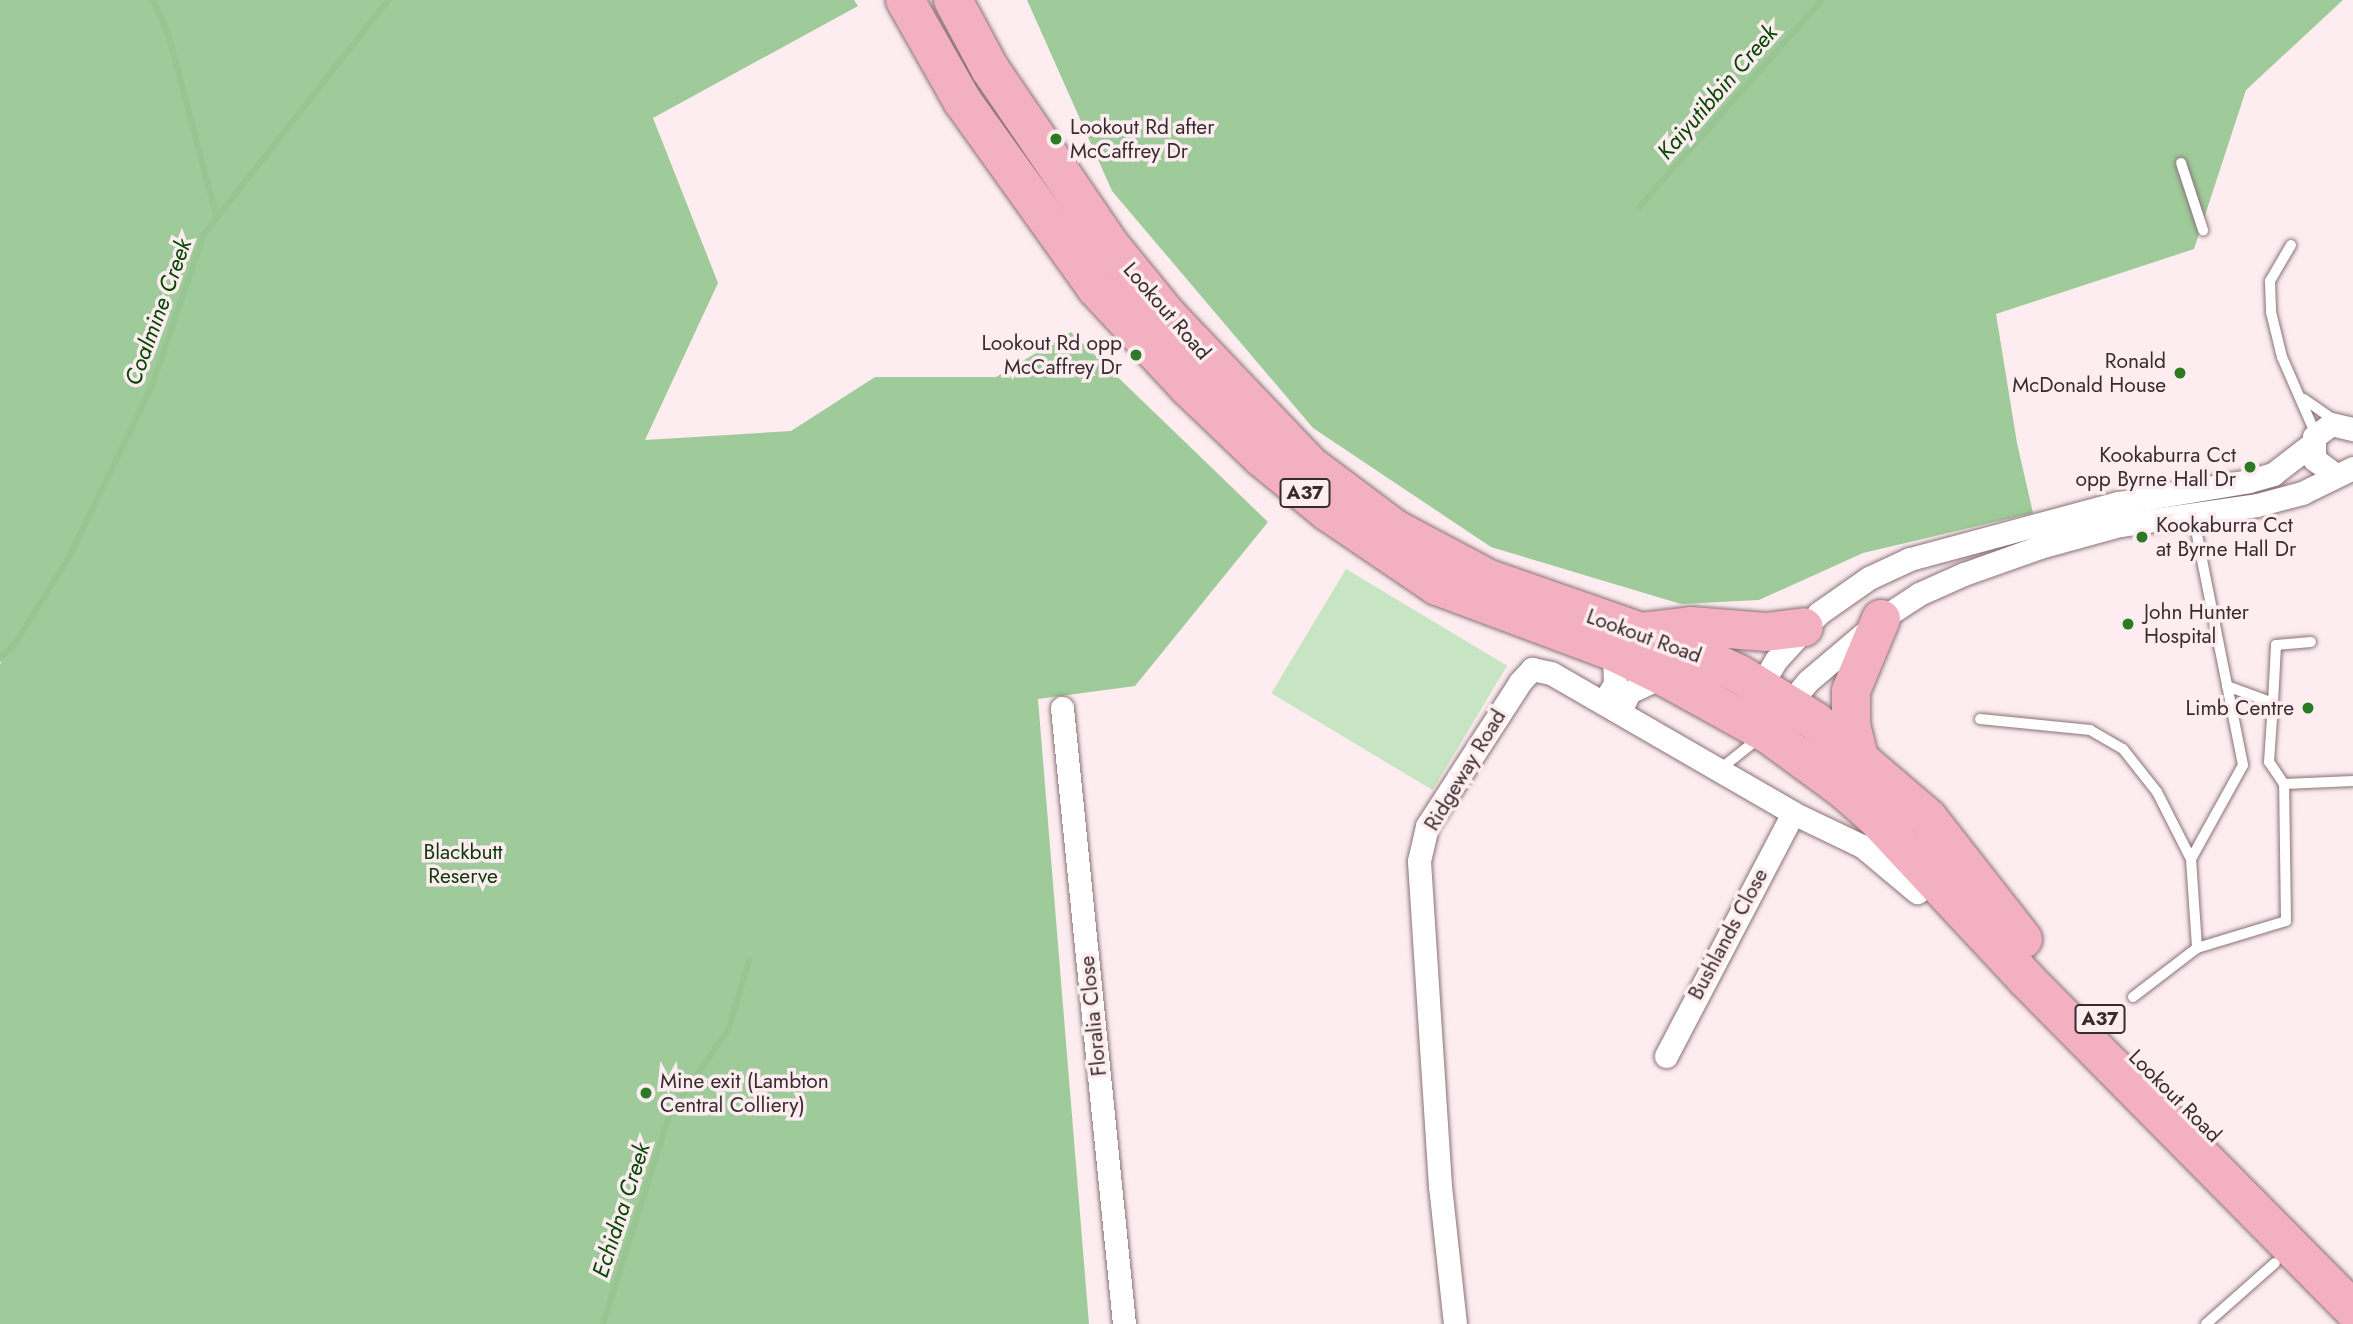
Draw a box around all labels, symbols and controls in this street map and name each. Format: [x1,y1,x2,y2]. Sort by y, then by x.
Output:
water label: Kaiyutibbin Creek [1651,19,1783,165]
place label: Lookout Rd after McCaffrey Dr [1070,114,1214,164]
marker: Lookout Rd after McCaffrey Dr [1048,131,1064,147]
water label: Coalmine Creek [119,235,197,389]
street label: Lookout Road [1118,257,1216,365]
place label: Lookout Rd opp McCaffrey Dr [981,330,1122,380]
marker: Lookout Rd opp McCaffrey Dr [1128,347,1144,363]
place label: Ronald McDonald House [2012,348,2166,398]
marker: Ronald McDonald House [2172,365,2188,381]
place label: Kookaburra Cct opp Byrne Hall Dr [2075,442,2236,492]
marker: Kookaburra Cct opp Byrne Hall Dr [2242,459,2258,475]
road number: A37 [1279,478,1331,508]
place label: Kookaburra Cct at Byrne Hall Dr [2156,512,2296,562]
marker: Kookaburra Cct at Byrne Hall Dr [2134,529,2150,545]
place label: John Hunter Hospital [2144,599,2249,649]
street label: Lookout Road [1583,604,1705,668]
marker: John Hunter Hospital [2118,614,2138,634]
place label: Limb Centre [2185,695,2294,721]
marker: Limb Centre [2300,700,2316,716]
street label: Ridgeway Road [1419,705,1511,835]
park label: Blackbutt Reserve [423,839,503,889]
street label: Bushlands Close [1683,864,1773,1004]
street label: Floralia Close [1074,955,1112,1077]
road number: A37 [2074,1004,2126,1035]
street label: Lookout Road [2124,1045,2226,1147]
place label: Mine exit (Lambton Central Colliery) [660,1068,829,1118]
marker: Mine exit (Lambton Central Colliery) [638,1085,654,1101]
water label: Echidna Creek [586,1139,656,1281]

